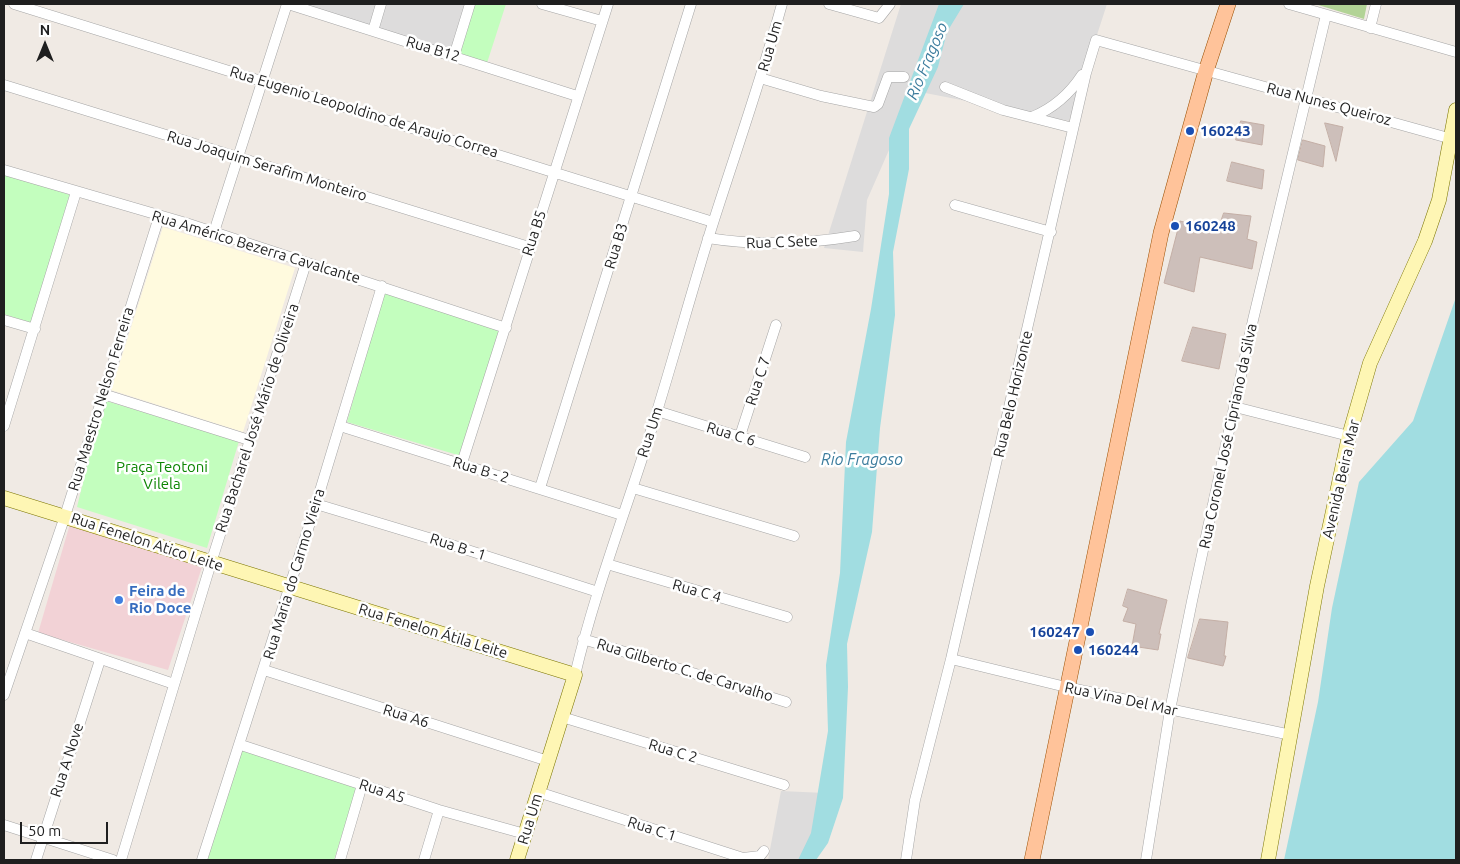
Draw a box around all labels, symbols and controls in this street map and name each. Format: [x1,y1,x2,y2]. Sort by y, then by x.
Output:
street label: Rua Um [754,18,786,74]
north arrow [20,20,70,70]
water label: Rio Fragoso [902,20,952,102]
text: N [40,22,50,38]
street label: Rua B12 [404,32,462,66]
street label: Rua Eugenio Leopoldino de Araujo Correa [228,62,500,162]
street label: Rua Nunes Queiroz [1265,79,1393,129]
place label: 160243 [1200,122,1251,140]
marker: 160243 [1184,125,1196,137]
street label: Rua Joaquim Serafim Monteiro [165,127,369,205]
street label: Rua Américo Bezerra Cavalcante [150,207,362,287]
street label: Rua B5 [518,208,550,258]
place label: 160248 [1185,217,1236,235]
marker: 160248 [1169,220,1181,232]
street label: Rua B3 [601,221,631,271]
street label: Rua C Sete [746,232,818,252]
street label: Rua Bacharel José Mário de Oliveira [211,301,303,535]
street label: Rua Maestro Nelson Ferreira [64,305,138,493]
street label: Rua Coronel José Cipriano da Silva [1195,322,1261,550]
street label: Rua Belo Horizonte [990,329,1036,459]
street label: Rua C 7 [742,354,774,408]
street label: Rua Um [633,404,667,460]
street label: Rua C 6 [704,418,758,450]
street label: Avenida Beira Mar [1319,418,1363,540]
water label: Rio Fragoso [821,450,903,470]
street label: Rua B - 2 [451,453,511,487]
park label: Praça Teotoni Vilela [116,458,208,493]
street label: Rua Maria do Carmo Vieira [259,486,329,662]
street label: Rua Fenelon Atico Leite [69,509,225,575]
street label: Rua B - 1 [428,529,488,565]
street label: Rua C 4 [670,575,724,607]
place label: Feira de Rio Doce [129,582,191,617]
marker: Feira de Rio Doce [113,594,125,606]
street label: Rua Fenelon Átila Leite [356,600,510,662]
place label: 160247 [1029,623,1080,641]
marker: 160247 [1084,626,1096,638]
street label: Rua Gilberto C. de Carvalho [595,635,775,705]
place label: 160244 [1088,641,1139,659]
marker: 160244 [1072,644,1084,656]
street label: Rua Vina Del Mar [1063,678,1179,720]
street label: Rua A6 [381,700,431,732]
street label: Rua A Nove [47,720,87,800]
street label: Rua C 2 [646,735,700,767]
street label: Rua A5 [357,775,407,807]
street label: Rua Um [514,791,546,847]
scale bar [22,812,110,844]
street label: Rua C 1 [625,813,679,845]
text: 50 m [28,822,61,839]

